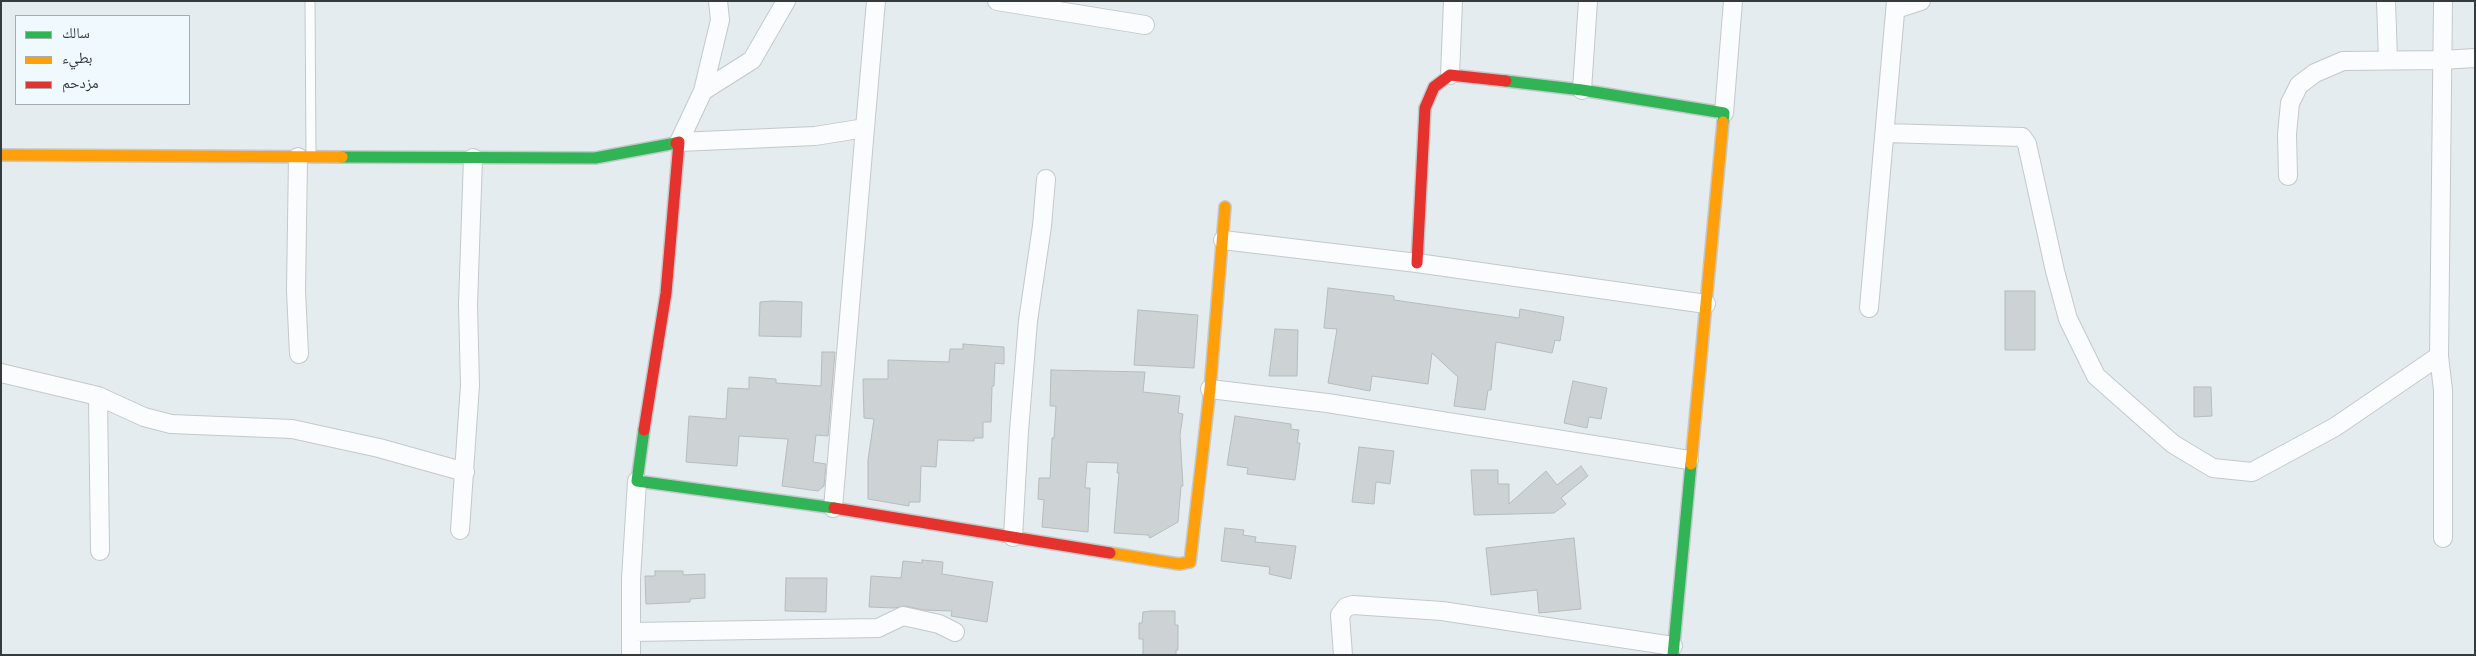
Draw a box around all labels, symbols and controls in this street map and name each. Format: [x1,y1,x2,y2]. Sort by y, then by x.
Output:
legend [15,15,190,105]
text: سالك [62,24,90,42]
text: بطيء [62,49,92,67]
text: مزدحم [62,74,99,92]

